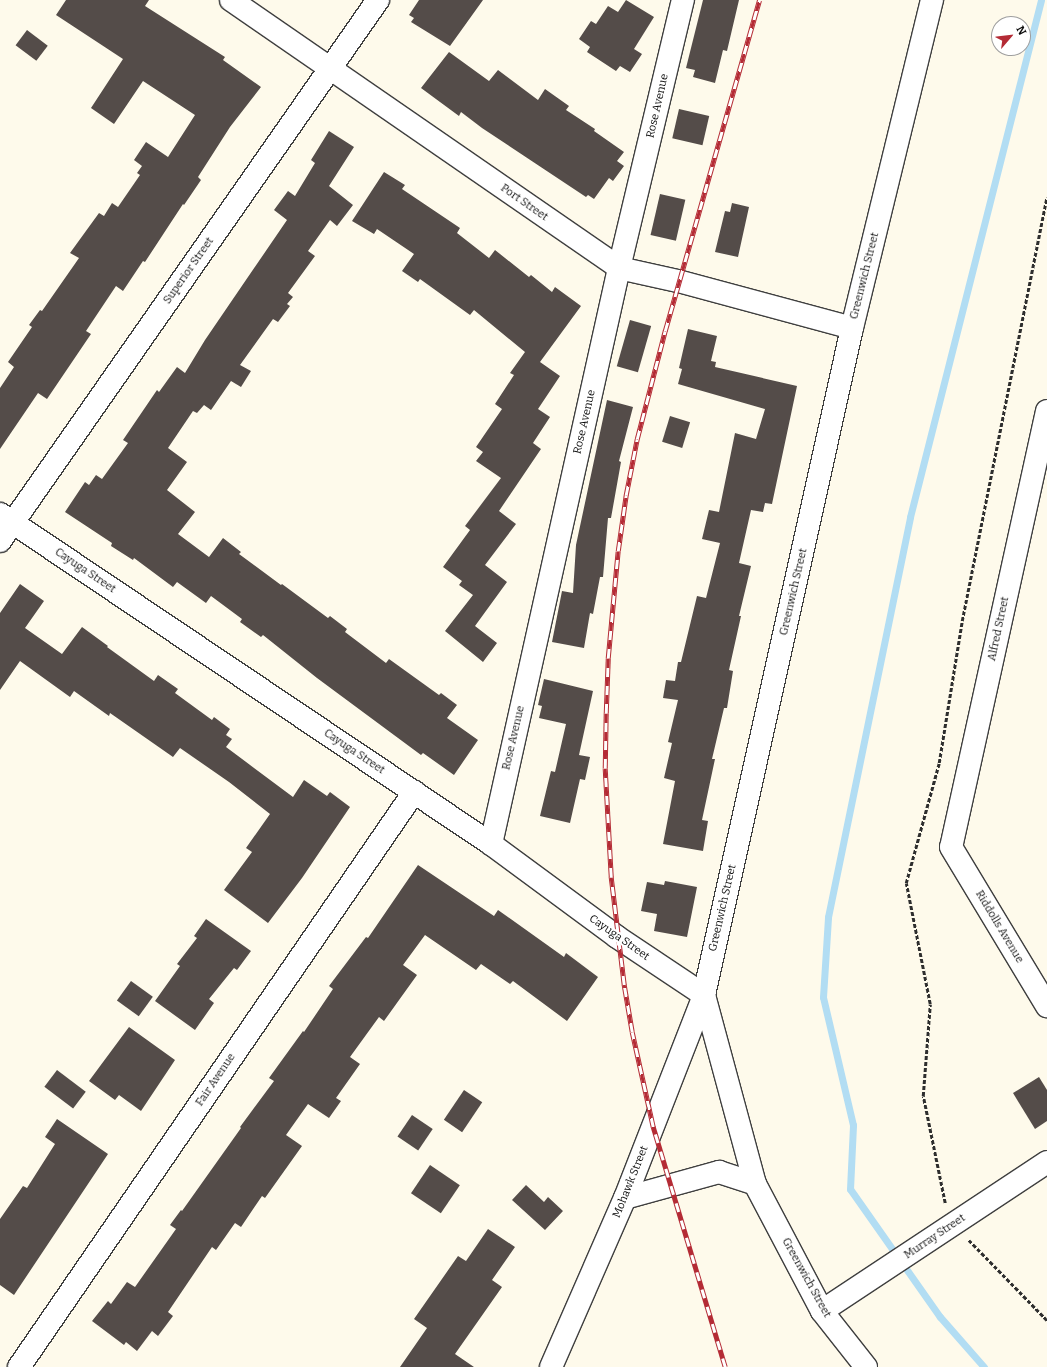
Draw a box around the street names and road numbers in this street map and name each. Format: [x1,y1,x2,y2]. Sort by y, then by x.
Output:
street label: Rose Avenue [644,73,672,139]
street label: Port Street [498,182,550,224]
street label: Greenwich Street [848,231,882,321]
street label: Superior Street [161,235,217,307]
street label: Rose Avenue [571,389,599,455]
street label: Cayuga Street [52,546,118,596]
street label: Greenwich Street [778,547,810,637]
street label: Alfred Street [986,596,1012,662]
street label: Rose Avenue [500,705,528,771]
street label: Cayuga Street [321,727,387,777]
street label: Greenwich Street [707,863,739,953]
street label: Riddolls Avenue [972,888,1026,966]
street label: Cayuga Street [586,912,652,964]
street label: Fair Avenue [194,1051,238,1109]
street label: Mohawk Street [611,1144,651,1220]
street label: Murray Street [902,1212,968,1262]
street label: Greenwich Street [779,1236,833,1320]

